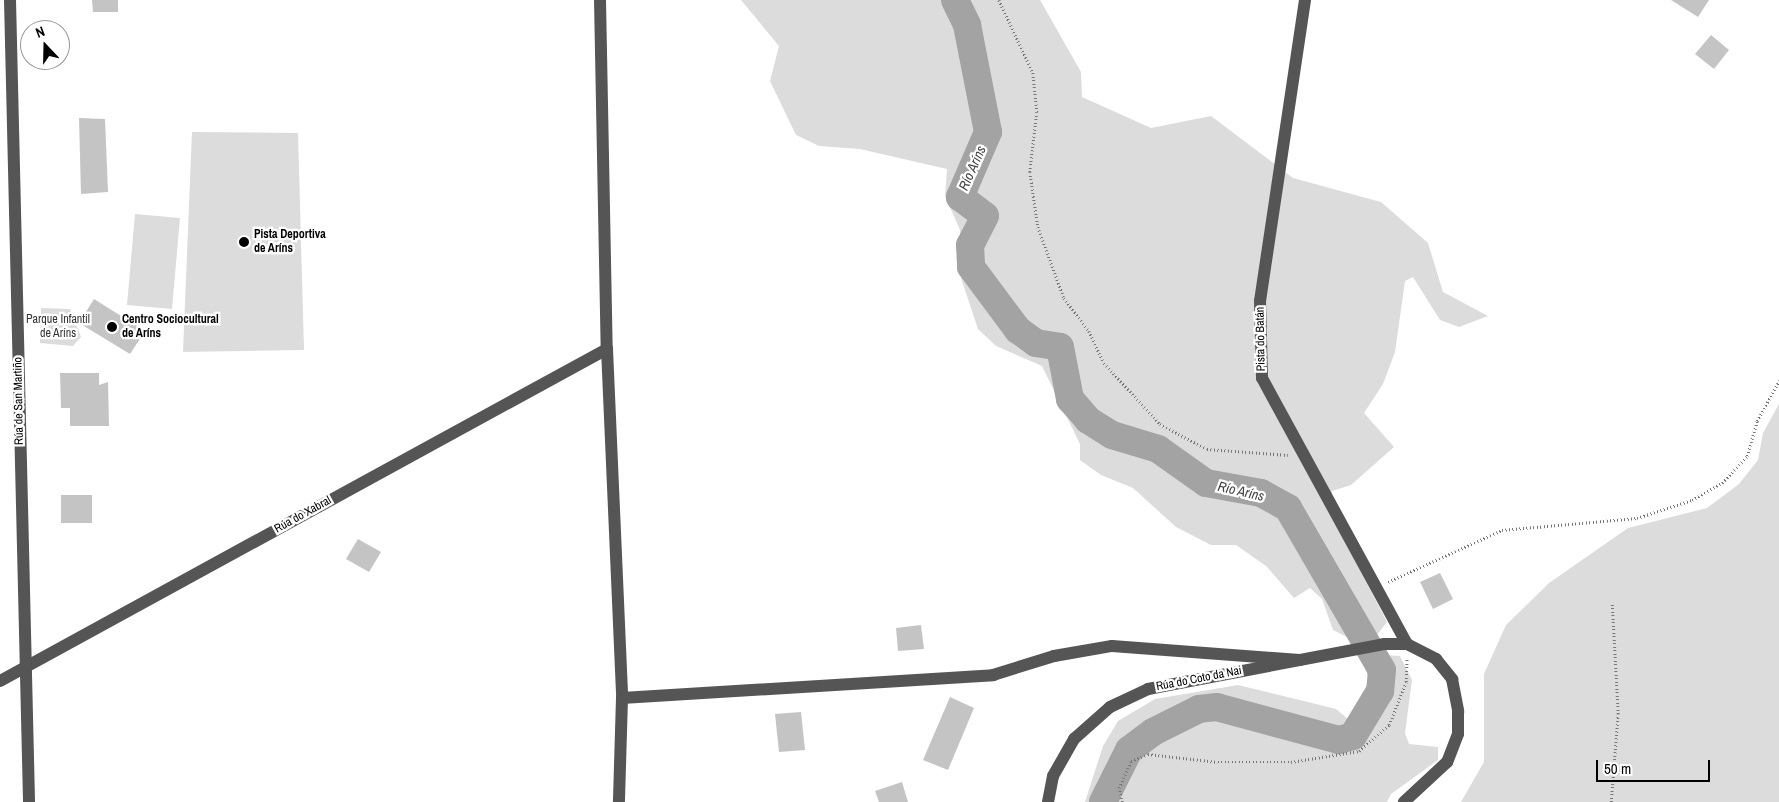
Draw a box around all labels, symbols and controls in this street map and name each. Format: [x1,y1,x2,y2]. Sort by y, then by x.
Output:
north arrow [20,20,70,70]
text: N [33,22,47,42]
water label: Río Aríns [955,143,989,193]
place label: Pista Deportiva de Aríns [254,228,326,256]
marker: Pista Deportiva de Aríns [238,236,250,248]
street label: Pista do Batán [1253,307,1269,371]
park label: Parque Infantil de Aríns [26,313,90,341]
place label: Centro Sociocultural de Aríns [122,313,219,341]
marker: Centro Sociocultural de Aríns [106,321,118,333]
street label: Rúa de San Martiño [11,357,27,445]
water label: Río Aríns [1216,477,1266,505]
street label: Rúa do Xabral [272,493,334,537]
street label: Rúa do Coto da Nai [1155,664,1243,694]
scale bar [1599,750,1713,782]
text: 50 m [1604,758,1631,779]

